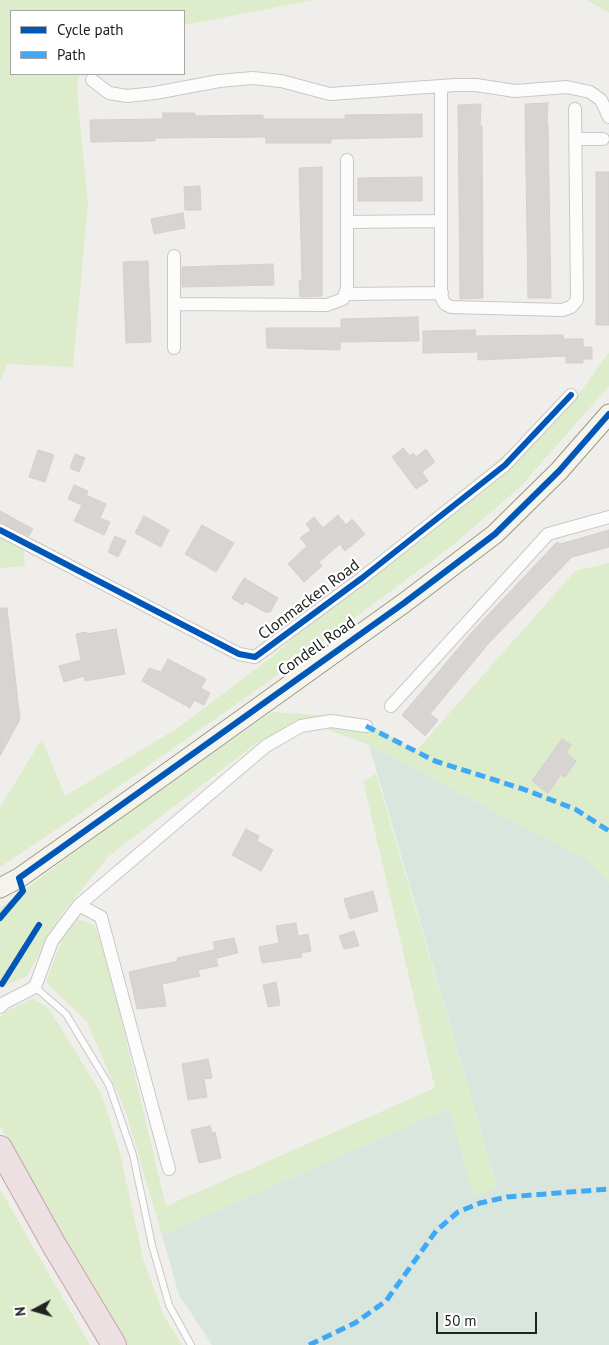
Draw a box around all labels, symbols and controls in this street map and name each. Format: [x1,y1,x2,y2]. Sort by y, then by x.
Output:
legend [10,10,185,75]
text: Cycle path [57,20,123,39]
text: Path [57,45,86,64]
street label: Clonmacken Road [255,556,363,644]
street label: Condell Road [275,613,359,681]
north arrow [10,1285,60,1335]
scale bar [439,1302,540,1334]
text: N [11,1306,30,1317]
text: 50 m [444,1311,477,1330]

